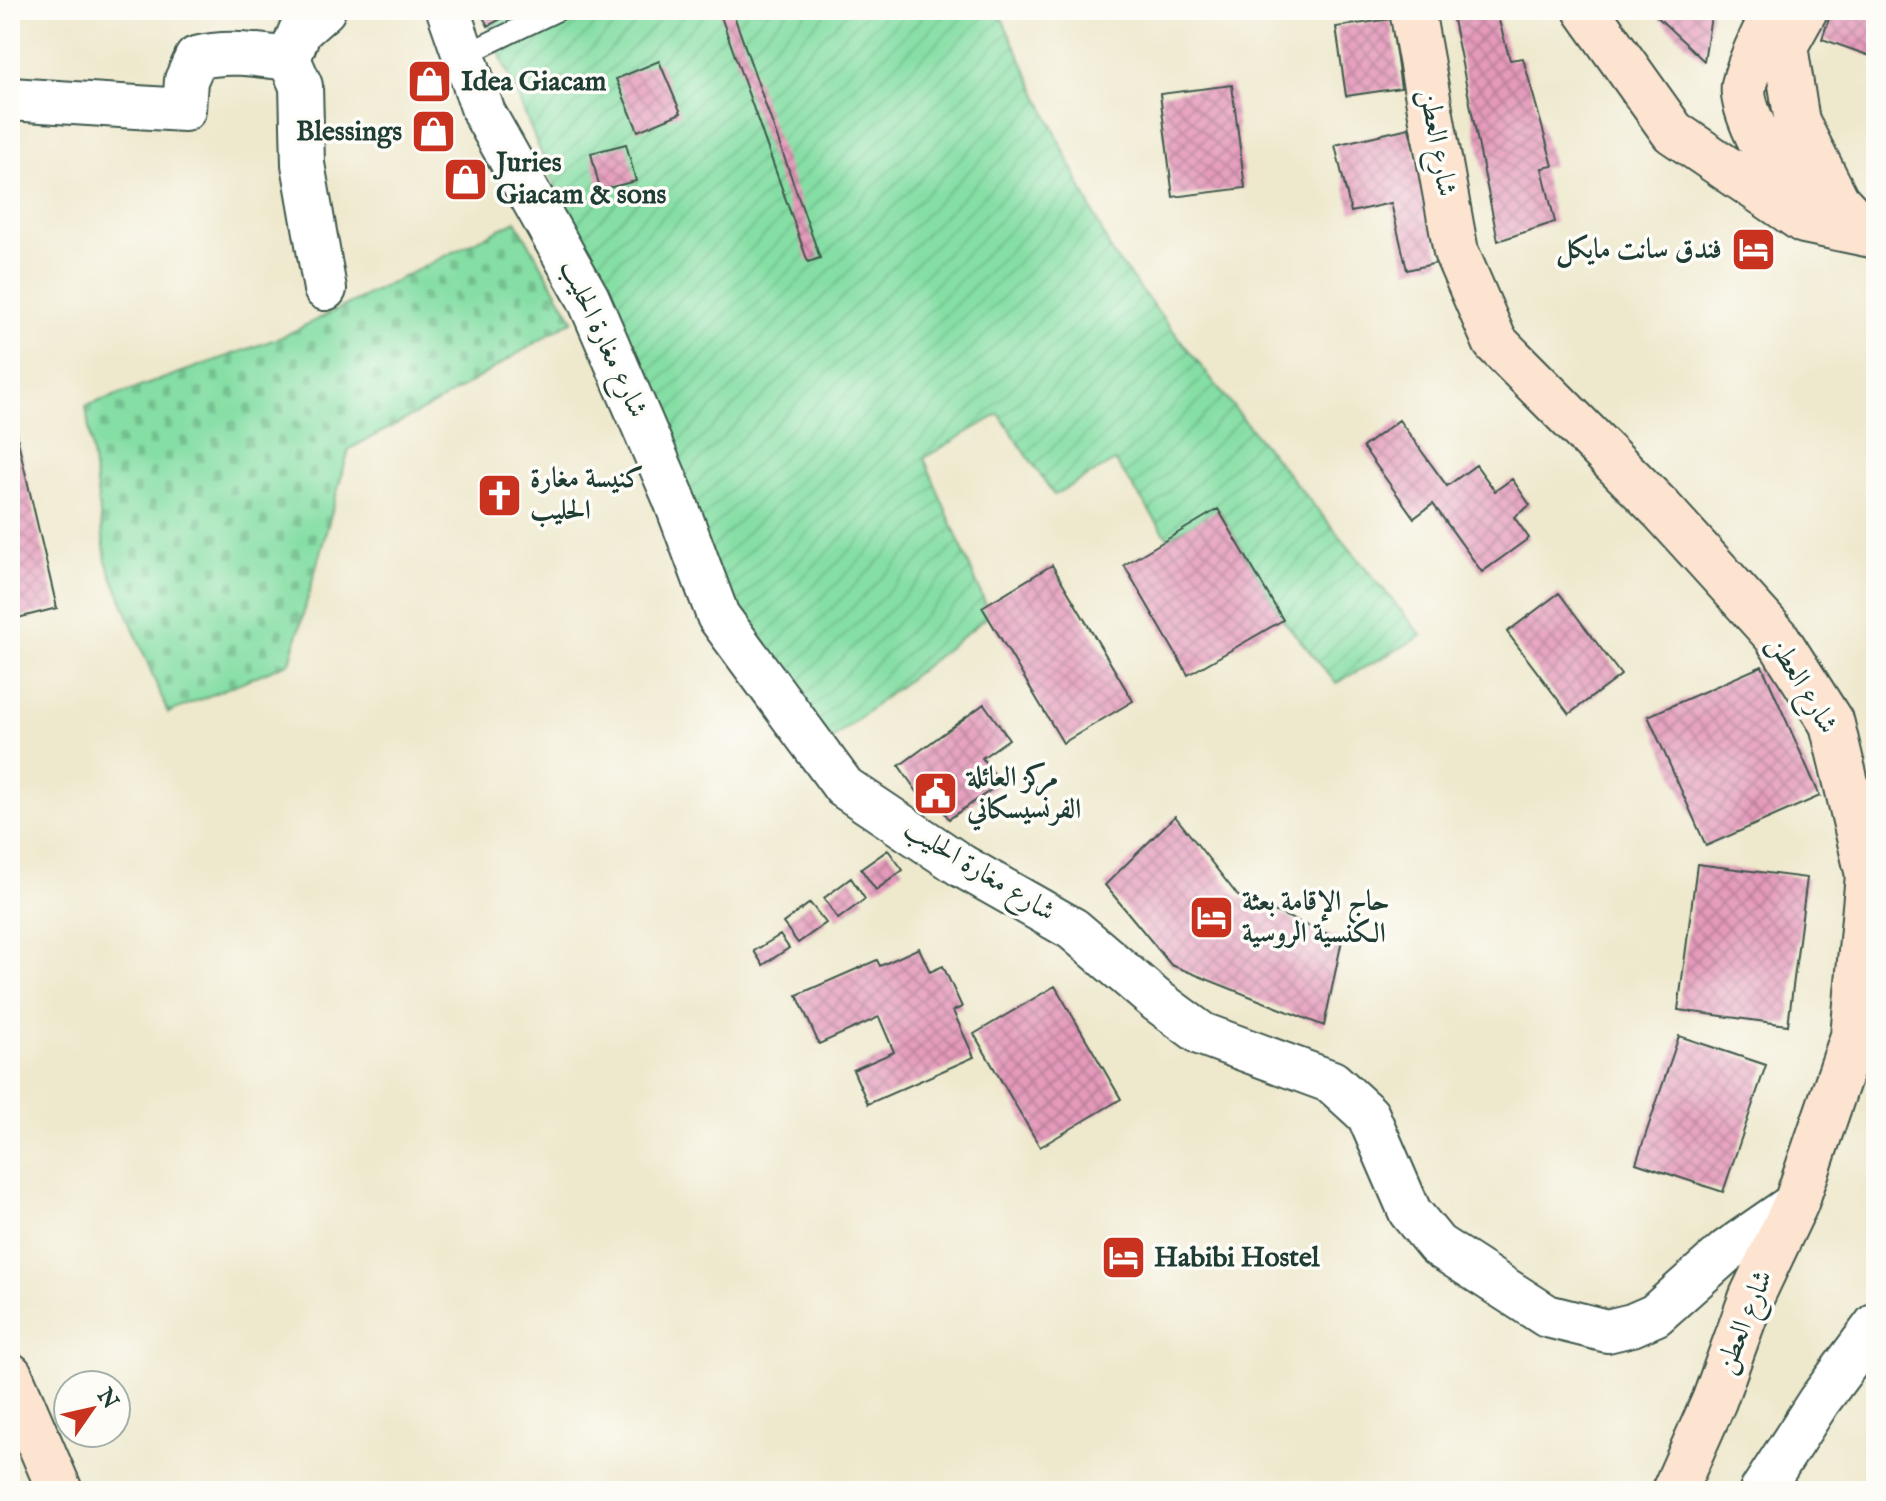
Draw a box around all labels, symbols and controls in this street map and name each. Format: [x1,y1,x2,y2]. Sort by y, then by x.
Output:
shop icon: Idea Giacam [406,58,454,106]
place label: Idea Giacam [461,65,607,100]
street label: شارع العطن [1406,86,1464,200]
shop icon: Blessings [409,108,457,156]
place label: Blessings [296,115,402,150]
place label: Juries Giacam & sons [492,146,667,213]
shop icon: Juries Giacam & sons [441,155,489,203]
hotel icon: فندق سانت مايكل [1729,226,1777,274]
place label: فندق سانت مايكل [1556,233,1722,268]
street label: شارع مغارة الحليب [547,254,655,425]
place label: كنيسة مغارة الحليب [530,462,644,529]
church icon: كنيسة مغارة الحليب [475,471,523,519]
street label: شارع العطن [1756,629,1845,743]
place label: مركز العائلة الفرنسيسكاني [965,761,1081,831]
public building icon: مركز العائلة الفرنسيسكاني [912,770,960,818]
street label: شارع مغارة الحليب [895,812,1061,933]
place label: حاج الإقامة بعثة الكنسية الروسية [1242,885,1389,952]
hotel icon: حاج الإقامة بعثة الكنسية الروسية [1187,894,1235,942]
hotel icon: Habibi Hostel [1099,1234,1147,1282]
place label: Habibi Hostel [1154,1241,1321,1276]
street label: شارع العطن [1708,1265,1785,1380]
north arrow [52,1369,132,1449]
text: N [89,1382,124,1415]

